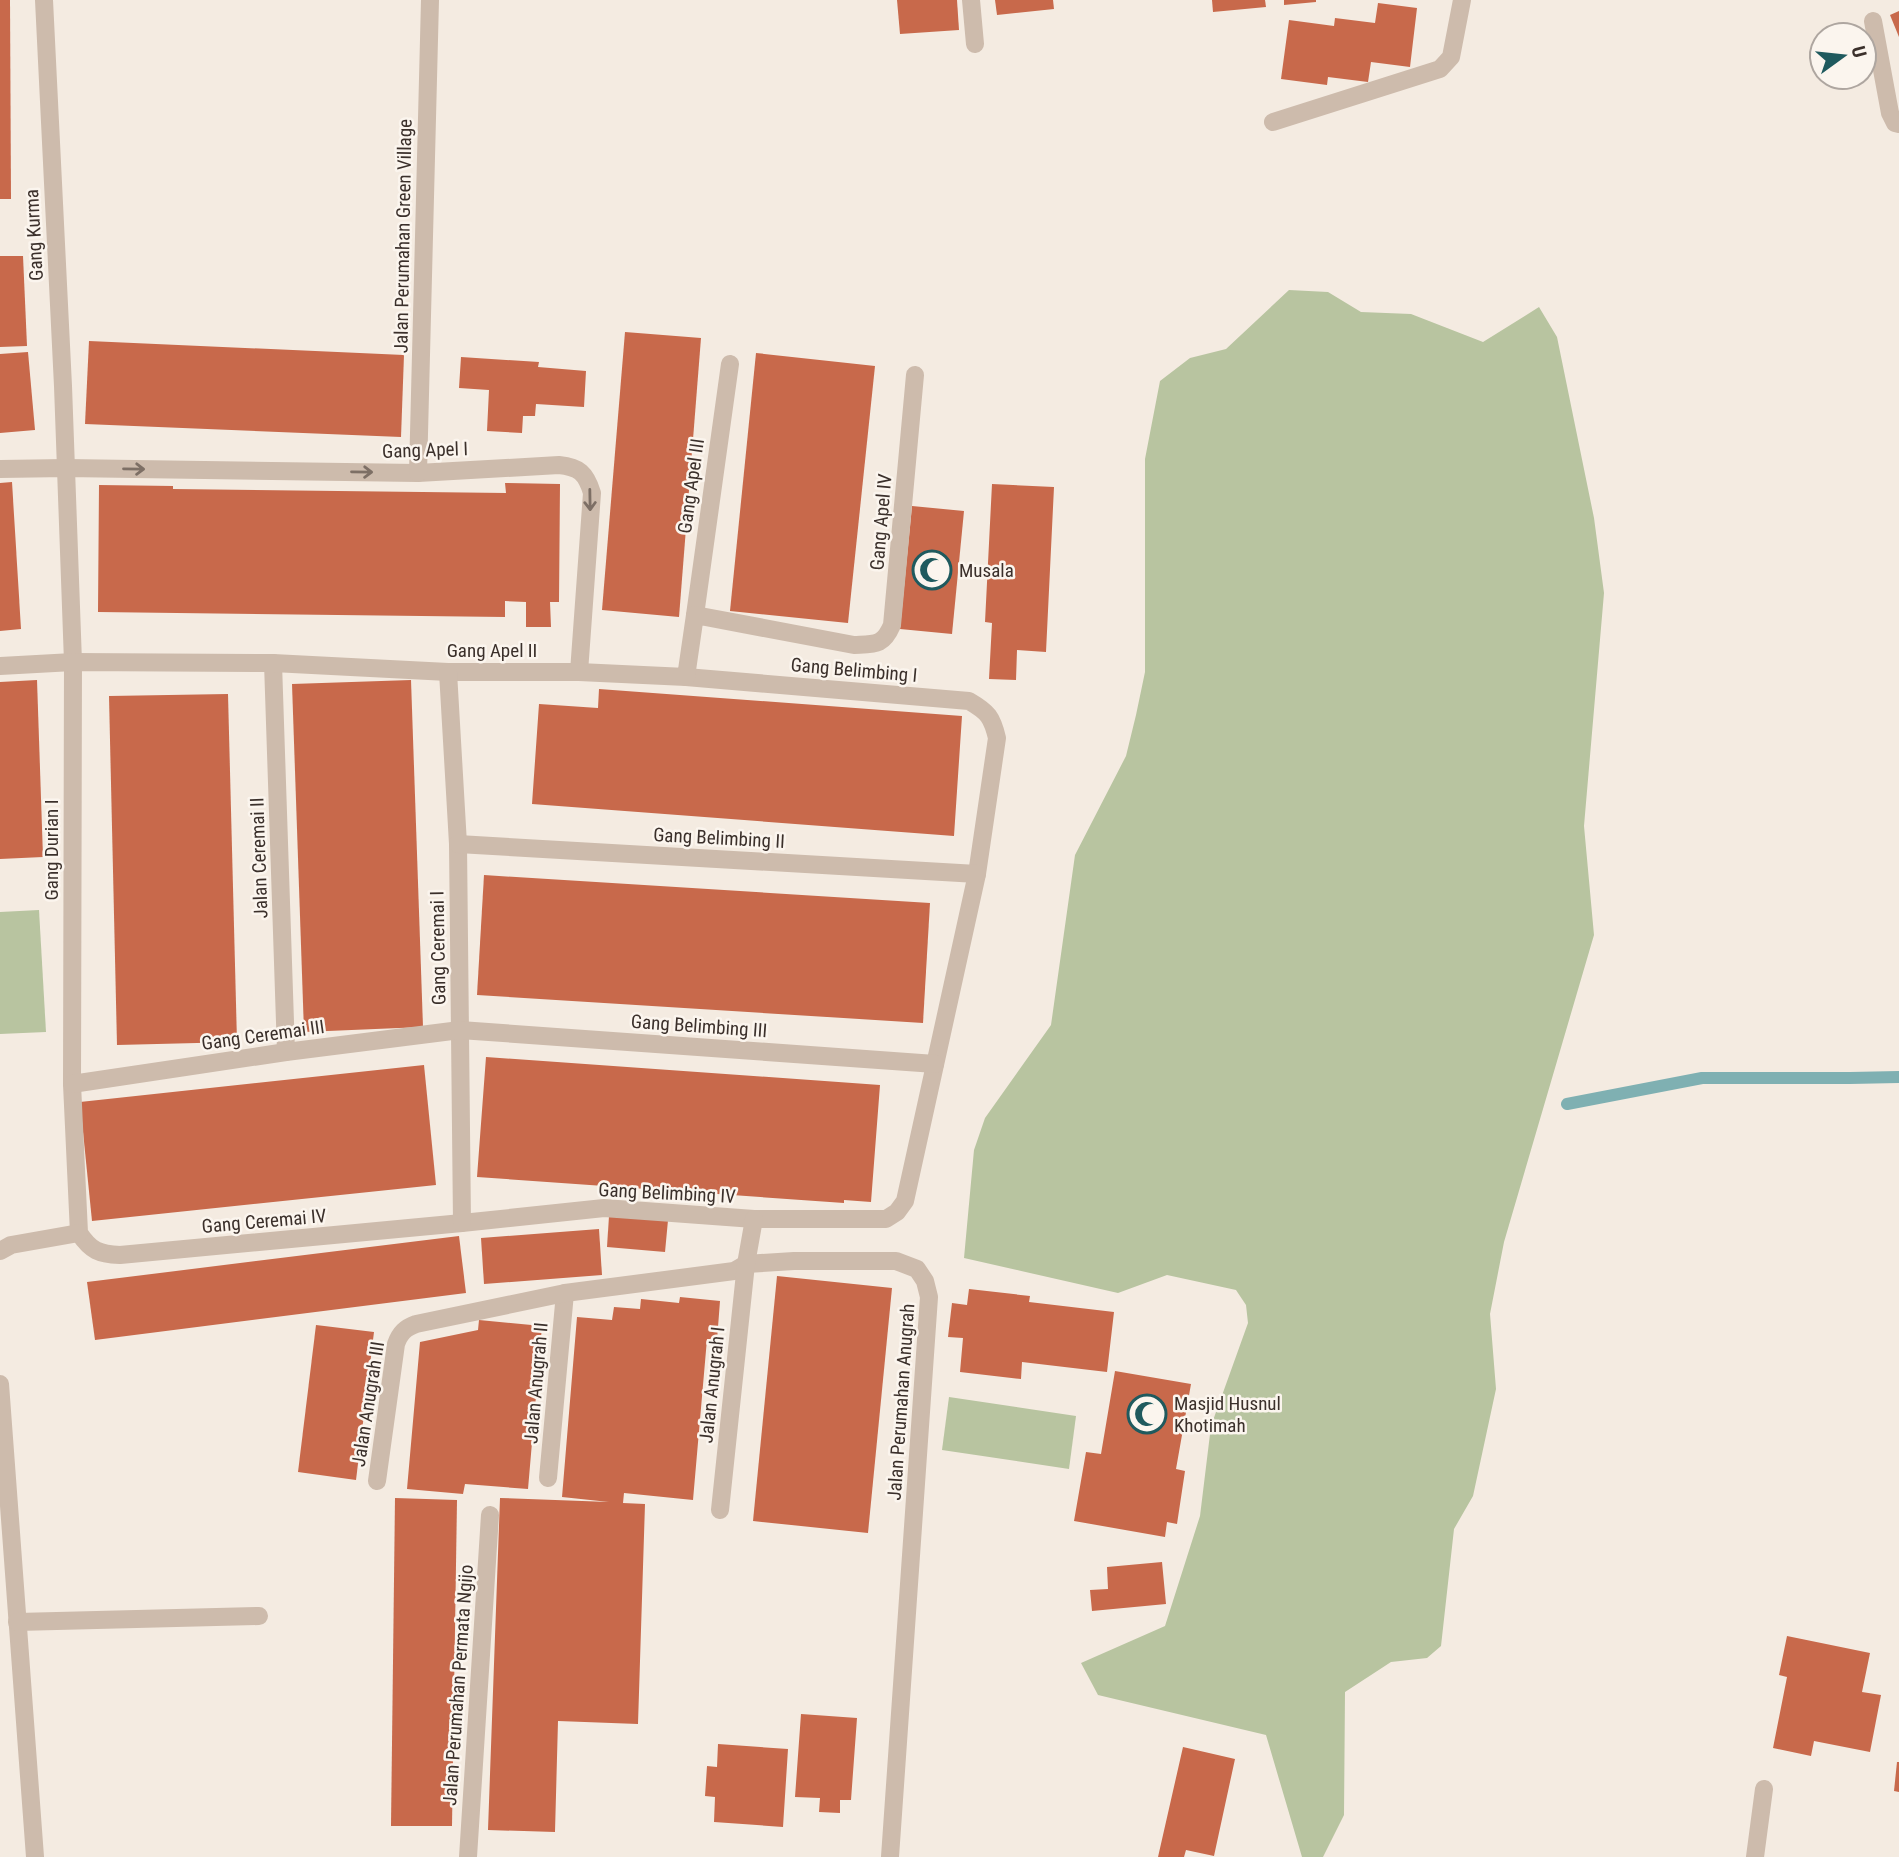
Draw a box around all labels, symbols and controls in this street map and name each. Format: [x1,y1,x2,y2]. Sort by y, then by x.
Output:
north arrow [1808,21,1878,91]
text: U [1846,44,1871,60]
street label: Jalan Perumahan Green Village [389,119,417,353]
street label: Gang Kurma [20,189,48,281]
street label: Gang Apel I [382,437,468,463]
street label: Gang Apel III [673,437,709,535]
one-way arrow [123,462,146,476]
one-way arrow [350,466,373,479]
street label: Gang Apel IV [865,473,897,571]
one-way arrow [584,488,597,511]
mosque icon: Musala [911,549,953,591]
place label: Musala [959,559,1014,582]
street label: Gang Apel II [447,639,537,662]
street label: Gang Belimbing I [790,653,918,687]
street label: Jalan Ceremai II [245,797,273,919]
street label: Gang Durian I [40,800,63,900]
street label: Gang Belimbing II [653,823,785,853]
street label: Gang Ceremai I [426,891,450,1005]
street label: Gang Belimbing III [630,1010,768,1042]
street label: Gang Ceremai III [200,1015,326,1055]
street label: Gang Belimbing IV [598,1178,737,1208]
street label: Gang Ceremai IV [201,1204,328,1238]
street label: Jalan Perumahan Anugrah [883,1303,919,1501]
street label: Jalan Anugrah II [519,1321,553,1445]
street label: Jalan Anugrah I [694,1326,730,1444]
street label: Jalan Anugrah III [347,1340,389,1468]
place label: Masjid Husnul Khotimah [1174,1392,1281,1437]
mosque icon: Masjid Husnul Khotimah [1126,1393,1168,1435]
street label: Jalan Perumahan Permata Ngijo [438,1564,478,1806]

